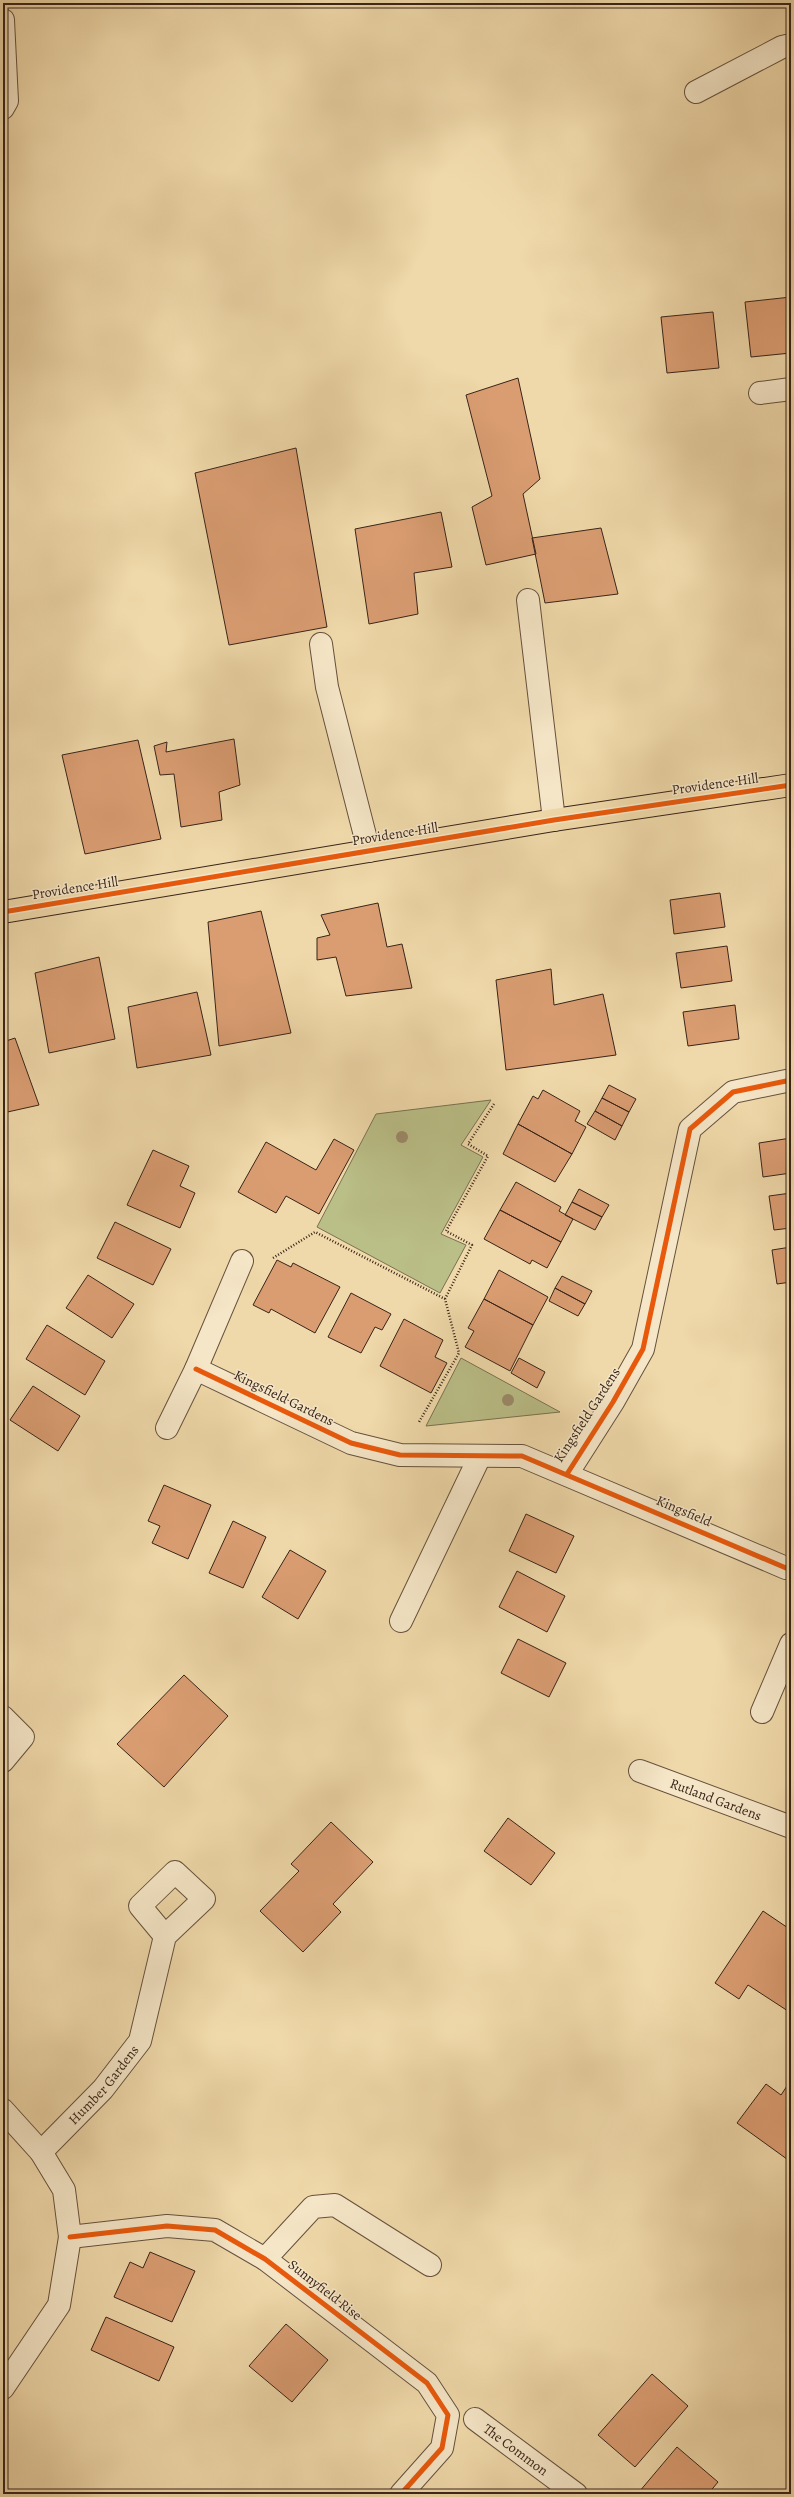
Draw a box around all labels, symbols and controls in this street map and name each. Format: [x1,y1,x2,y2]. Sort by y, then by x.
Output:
street label: Providence Hill [671,768,760,799]
street label: Providence Hill [350,818,440,850]
street label: Providence Hill [30,872,120,904]
street label: Kingsfield Gardens [549,1364,625,1466]
street label: Kingsfield Gardens [231,1366,337,1430]
street label: Kingsfield [653,1491,715,1531]
street label: Rutland Gardens [667,1773,764,1825]
street label: Humber Gardens [64,2041,143,2129]
street label: Sunnyfield Rise [284,2255,366,2325]
street label: The Common [480,2419,553,2480]

